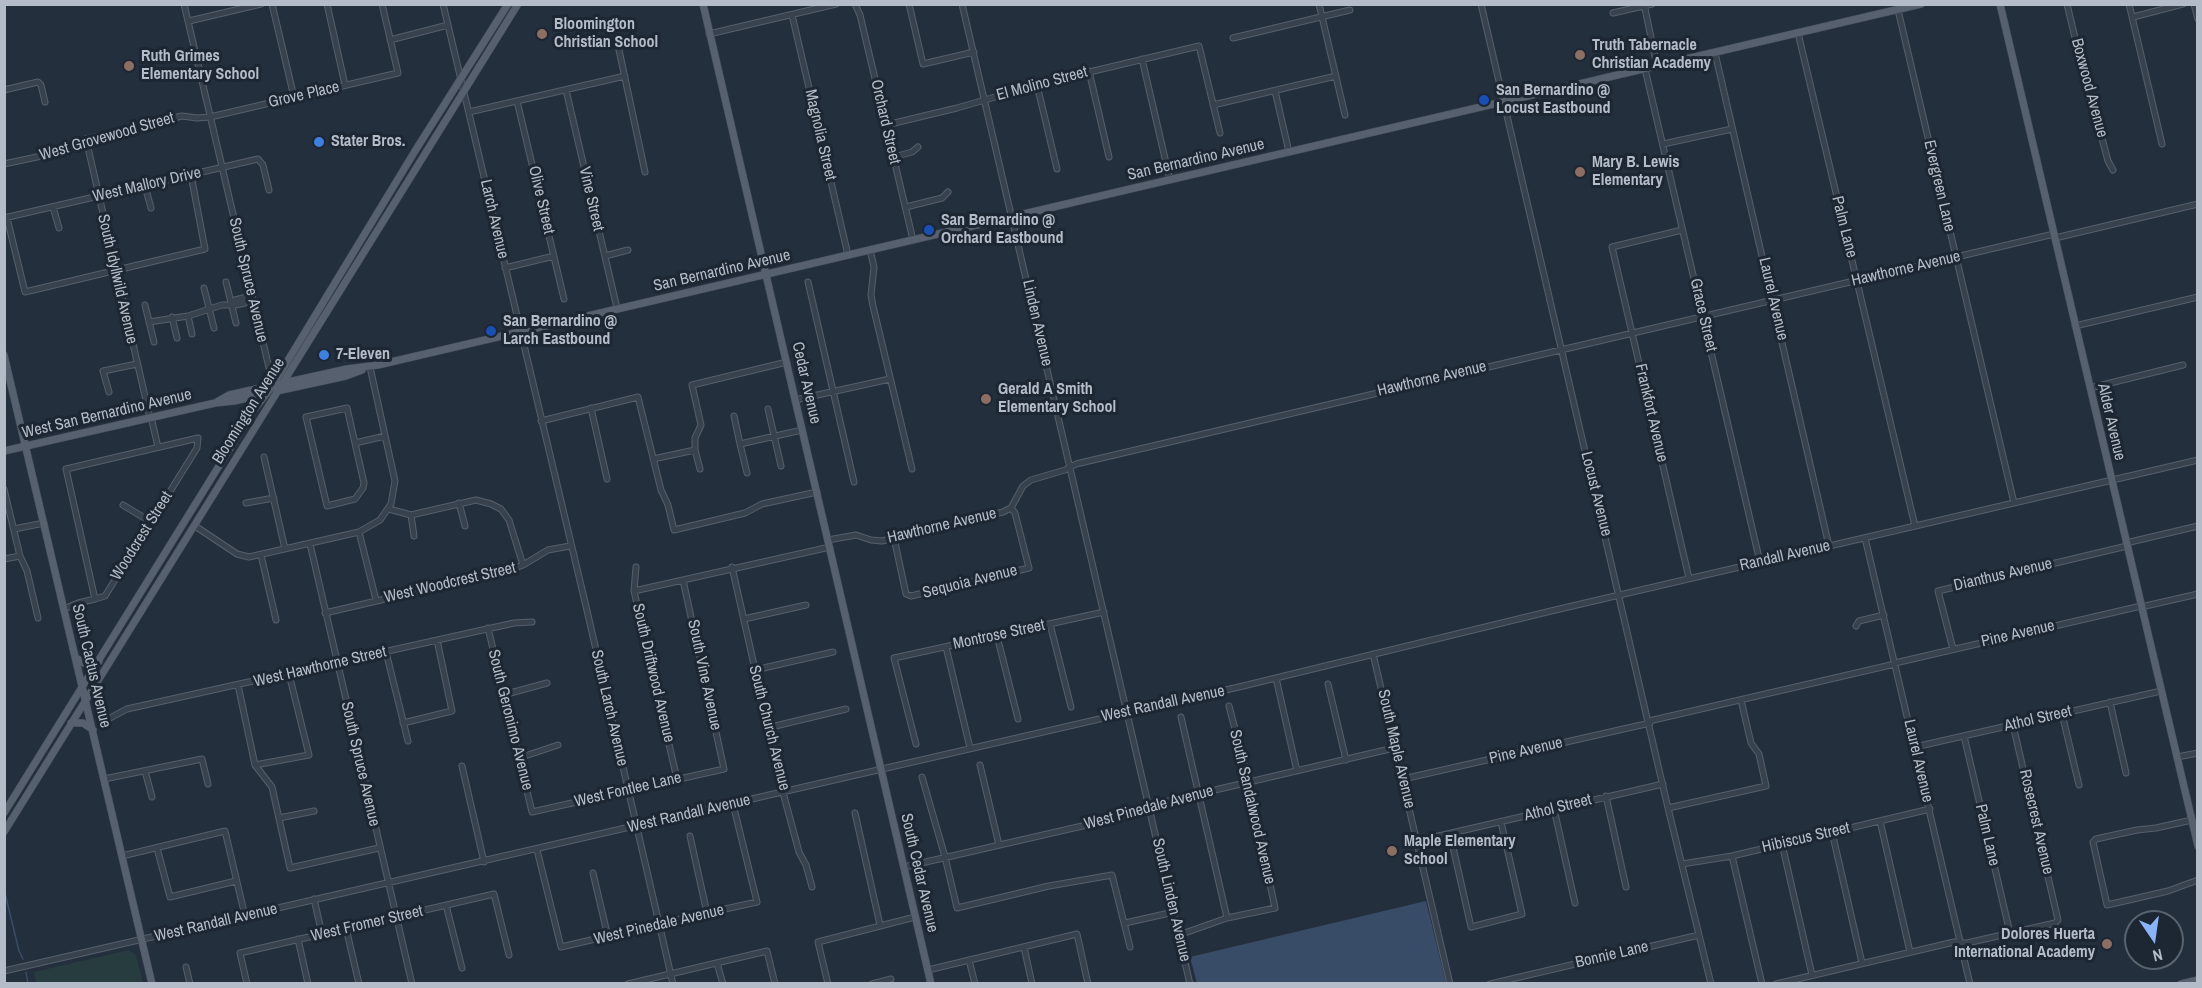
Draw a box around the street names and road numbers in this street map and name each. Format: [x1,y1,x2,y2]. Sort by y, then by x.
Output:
street label: Boxwood Avenue [2067,36,2111,140]
street label: El Molino Street [994,63,1090,105]
street label: Grove Place [267,78,341,112]
street label: Orchard Street [866,78,904,166]
street label: Magnolia Street [800,88,840,182]
street label: West Grovewood Street [38,109,176,165]
street label: San Bernardino Avenue [1126,135,1266,185]
street label: Evergreen Lane [1919,138,1959,234]
street label: West Mallory Drive [91,163,203,207]
street label: Olive Street [524,164,558,236]
street label: Vine Street [574,165,608,233]
street label: Larch Avenue [476,178,512,260]
street label: Palm Lane [1827,194,1861,260]
street label: South Idyllwild Avenue [93,212,141,346]
street label: South Spruce Avenue [224,216,272,344]
street label: San Bernardino Avenue [652,246,792,296]
street label: Hawthorne Avenue [1850,247,1962,291]
street label: Laurel Avenue [1754,256,1792,342]
street label: Grace Street [1685,277,1721,353]
street label: Linden Avenue [1018,278,1056,368]
street label: Cedar Avenue [787,340,825,426]
street label: Bloomington Avenue [209,354,289,468]
street label: Hawthorne Avenue [1376,357,1488,401]
street label: Frankfort Avenue [1630,362,1672,464]
street label: Alder Avenue [2093,382,2129,462]
street label: West San Bernardino Avenue [20,385,194,443]
street label: Locust Avenue [1576,450,1616,538]
street label: Woodcrest Street [107,488,177,584]
street label: Hawthorne Avenue [886,504,998,548]
street label: Randall Avenue [1738,536,1832,576]
street label: Dianthus Avenue [1952,554,2054,596]
street label: West Woodcrest Street [382,559,518,607]
street label: Sequoia Avenue [921,561,1019,603]
street label: South Cactus Avenue [67,602,115,730]
street label: South Driftwood Avenue [628,602,678,744]
street label: Montrose Street [951,616,1047,654]
street label: Pine Avenue [1979,616,2057,652]
street label: South Vine Avenue [683,618,725,732]
street label: West Hawthorne Street [252,642,388,692]
street label: South Geronimo Avenue [483,648,537,792]
street label: South Larch Avenue [586,648,632,768]
street label: South Church Avenue [744,664,794,792]
street label: West Randall Avenue [1100,682,1226,726]
street label: South Maple Avenue [1373,688,1419,810]
street label: South Spruce Avenue [336,700,384,828]
street label: Athol Street [2002,702,2074,736]
street label: Laurel Avenue [1899,718,1937,804]
street label: South Sandalwood Avenue [1225,728,1279,886]
street label: Pine Avenue [1487,733,1565,769]
street label: West Fontlee Lane [573,768,683,812]
street label: Rosecrest Avenue [2015,768,2057,876]
street label: West Pinedale Avenue [1082,782,1216,834]
street label: Athol Street [1522,790,1594,826]
street label: West Randall Avenue [626,791,752,837]
street label: Palm Lane [1971,802,2003,868]
street label: South Cedar Avenue [896,812,942,934]
street label: Hibiscus Street [1760,819,1852,857]
street label: South Linden Avenue [1147,836,1195,964]
street label: West Randall Avenue [153,900,279,946]
street label: West Pinedale Avenue [592,901,726,949]
street label: West Fromer Street [309,902,425,946]
street label: Bonnie Lane [1574,937,1650,973]

